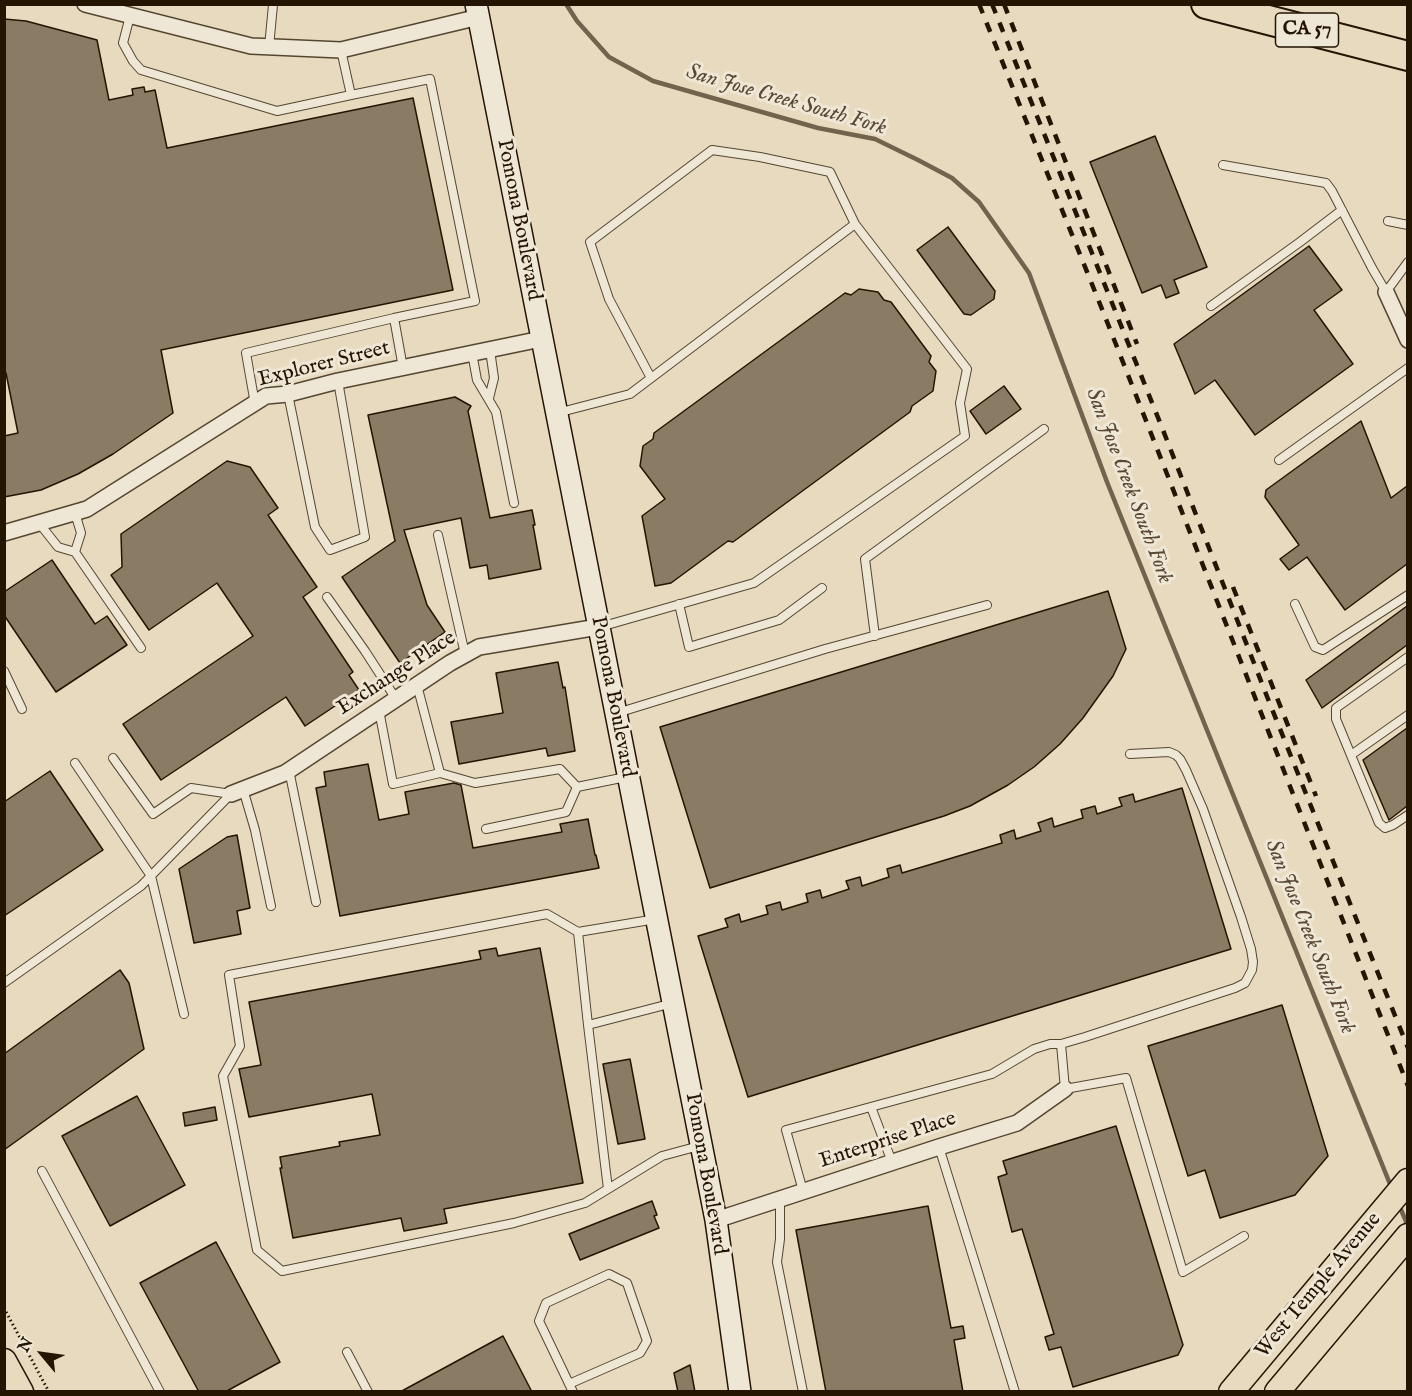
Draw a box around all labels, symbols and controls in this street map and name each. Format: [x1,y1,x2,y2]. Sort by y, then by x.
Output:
road number: CA 57 [1276,13,1338,47]
water label: San Jose Creek South Fork [683,60,889,142]
street label: Pomona Boulevard [490,137,546,303]
street label: Explorer Street [256,336,392,394]
water label: San Jose Creek South Fork [1079,385,1177,587]
street label: Pomona Boulevard [584,614,640,780]
street label: Exchange Place [333,626,461,722]
water label: San Jose Creek South Fork [1258,836,1360,1038]
street label: Pomona Boulevard [678,1091,732,1257]
street label: Enterprise Place [817,1107,959,1175]
street label: West Temple Avenue [1251,1208,1387,1364]
north arrow [12,1324,72,1384]
text: N [14,1334,38,1356]

